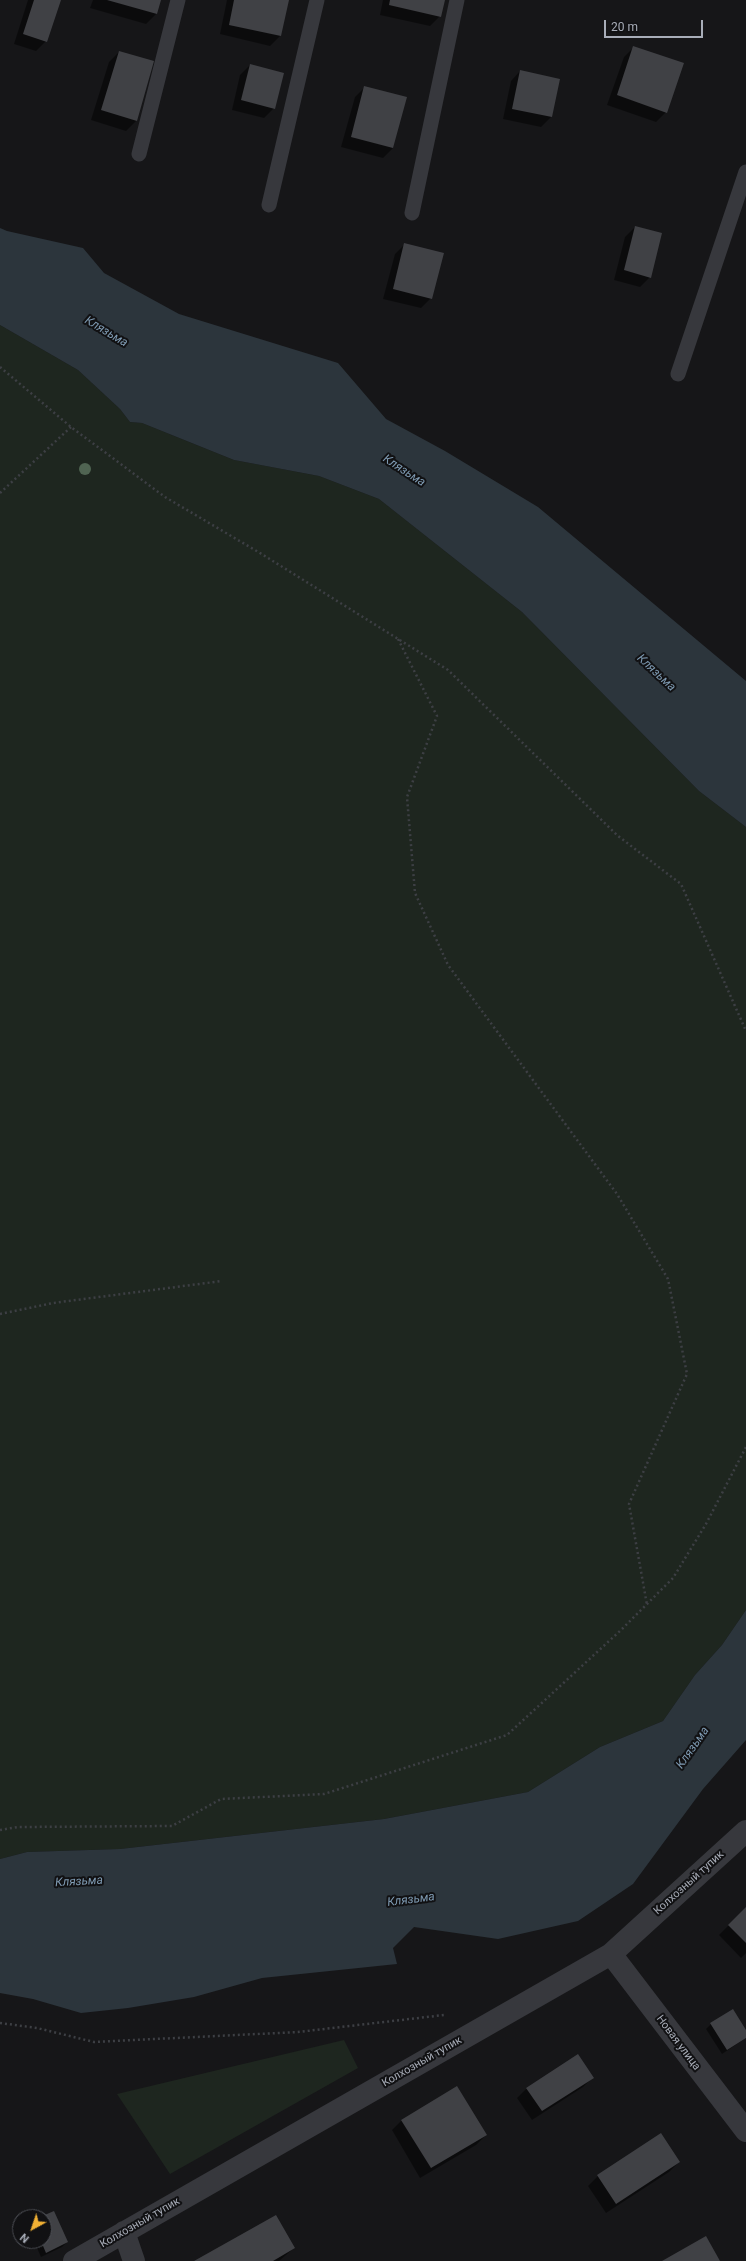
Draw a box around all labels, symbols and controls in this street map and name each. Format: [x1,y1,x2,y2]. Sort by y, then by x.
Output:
scale bar [606,12,705,38]
text: 20 m [611,20,638,34]
water label: Клязьма [82,314,130,350]
water label: Клязьма [380,452,428,490]
water label: Клязьма [634,651,678,695]
water label: Клязьма [673,1724,713,1772]
street label: Колхозный тупик [651,1848,727,1918]
water label: Клязьма [55,1874,103,1890]
water label: Клязьма [386,1890,436,1910]
street label: Новая улица [653,2013,703,2073]
street label: Колхозный тупик [380,2034,464,2090]
street label: Колхозный тупик [98,2195,182,2251]
north arrow [12,2209,52,2249]
text: N [17,2230,32,2245]

